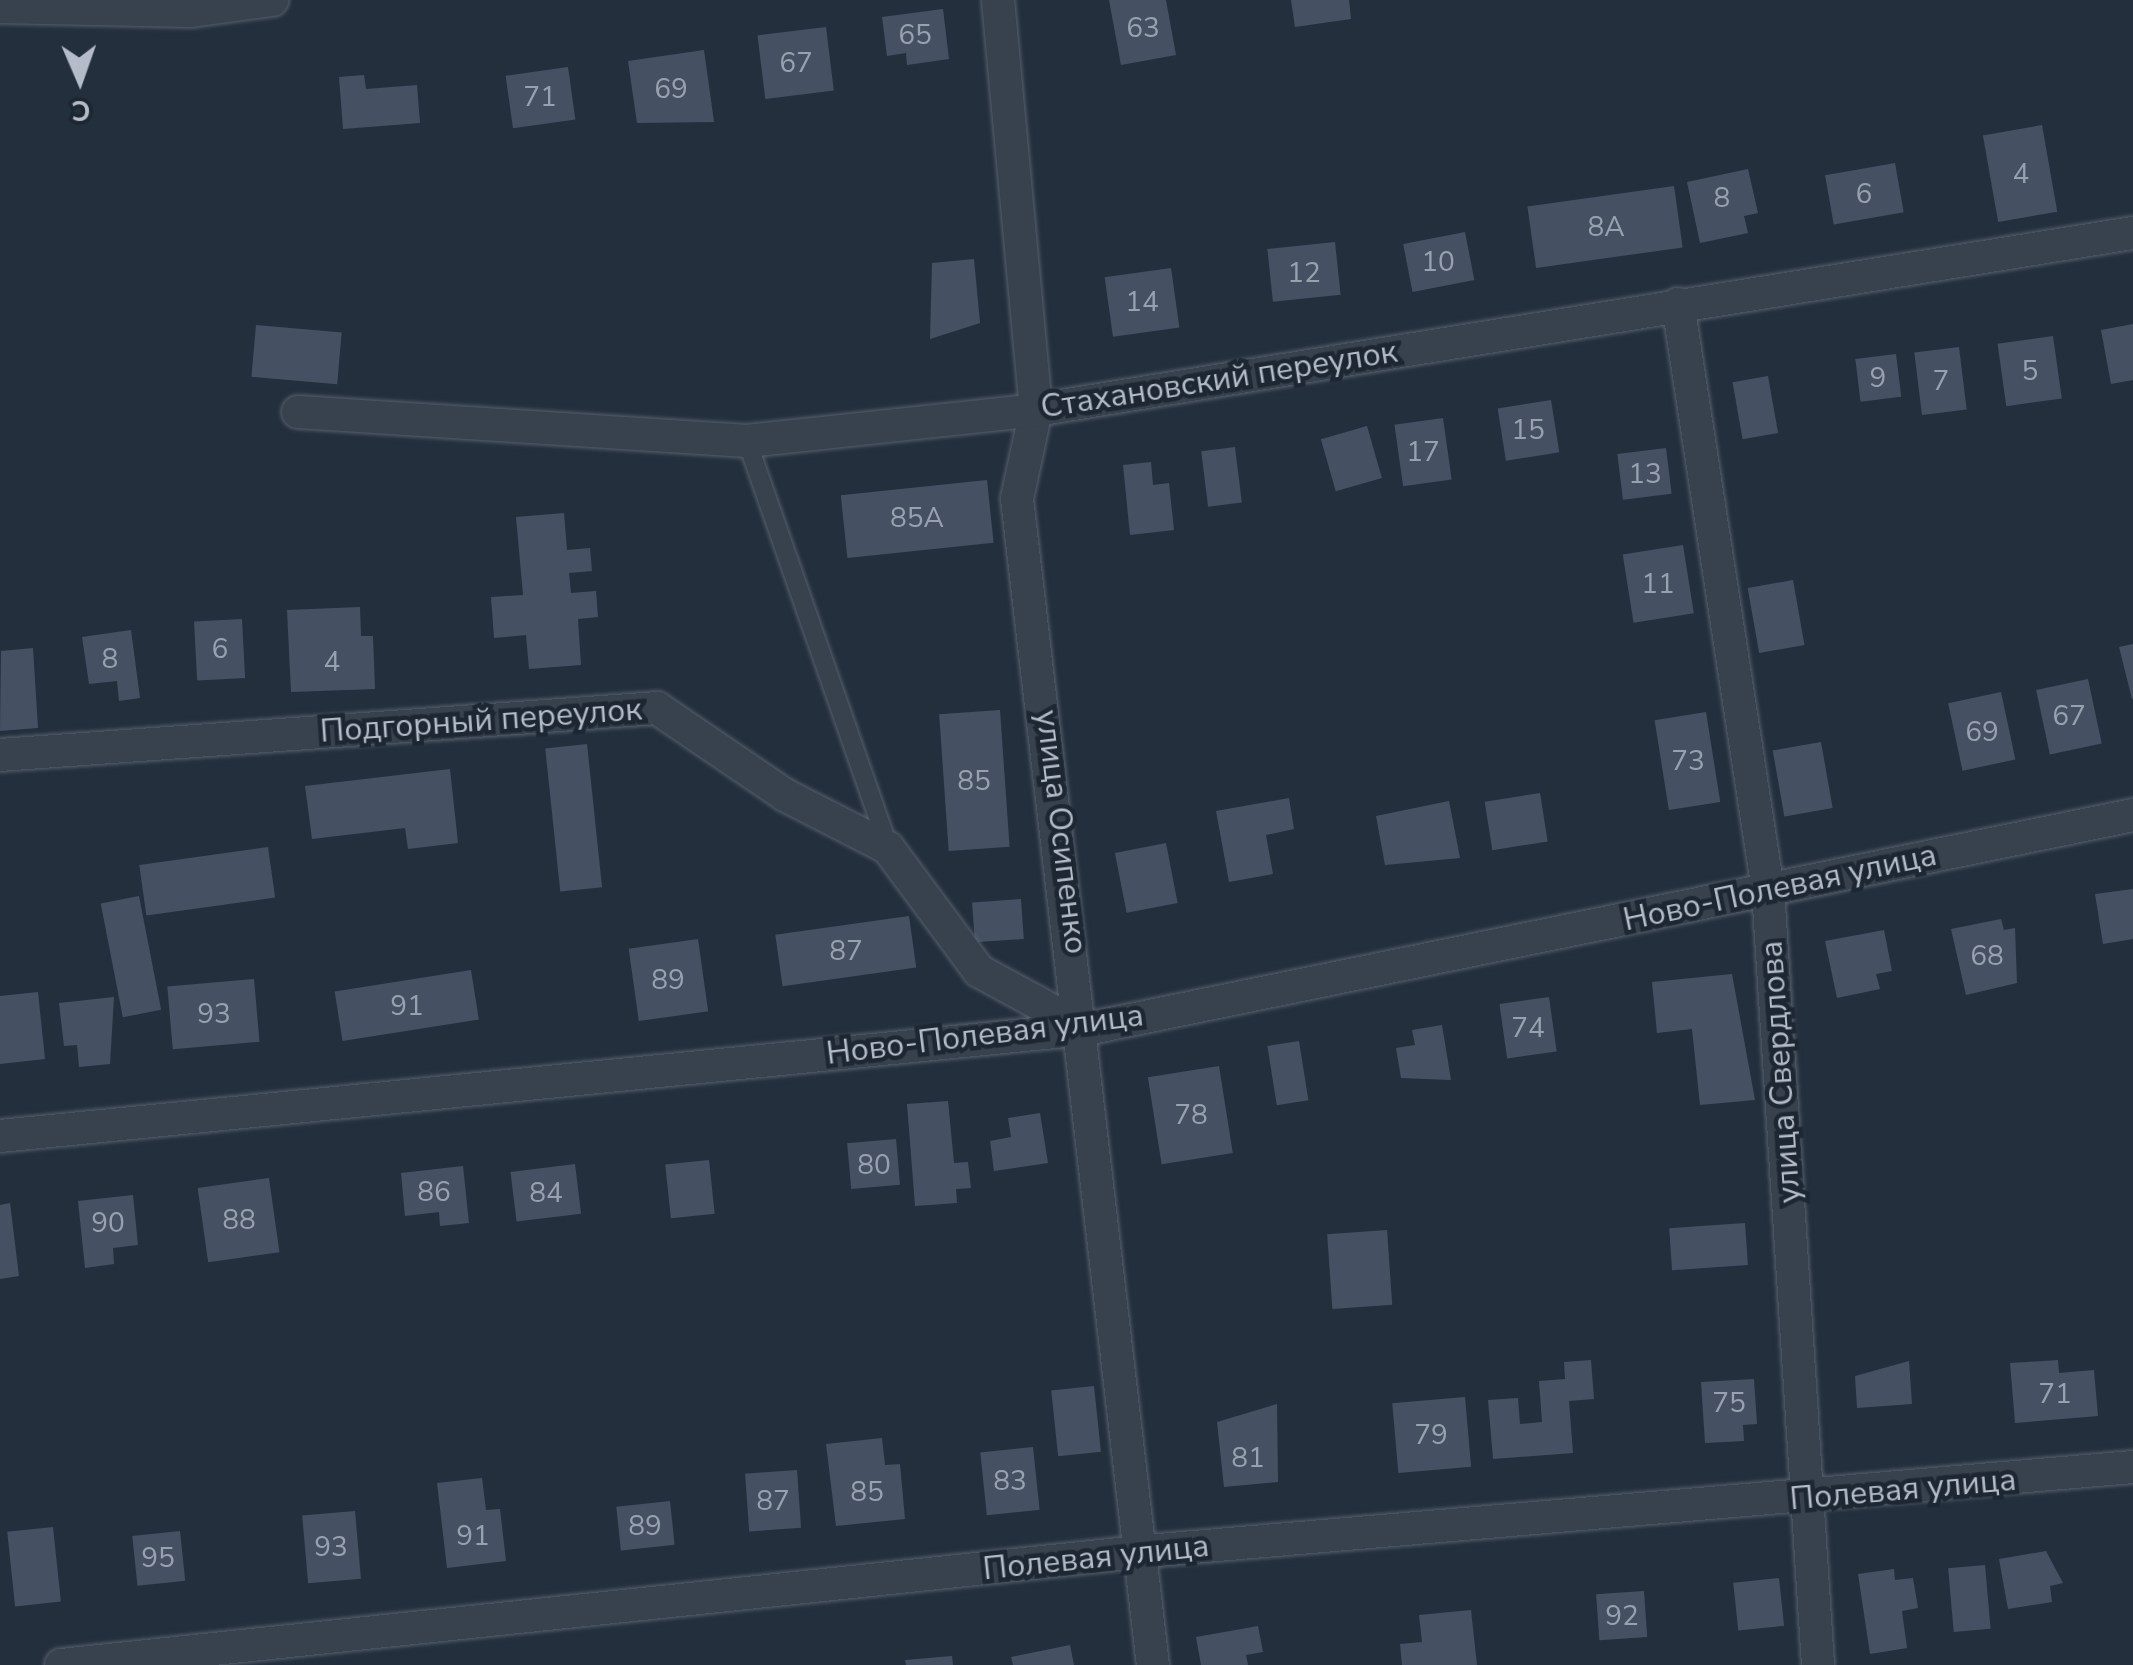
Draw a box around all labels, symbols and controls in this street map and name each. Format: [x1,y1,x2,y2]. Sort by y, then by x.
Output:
house number: 63 [1126,11,1160,45]
house number: 65 [898,18,932,52]
north arrow [30,30,130,130]
house number: 67 [779,46,813,80]
house number: 69 [654,72,688,106]
house number: 71 [523,80,557,114]
text: С [71,91,91,129]
house number: 4 [2013,157,2029,191]
house number: 6 [1856,177,1872,211]
house number: 8 [1714,181,1730,215]
house number: 8А [1587,210,1625,244]
house number: 10 [1421,245,1455,279]
house number: 12 [1287,256,1321,290]
house number: 14 [1125,285,1159,319]
street label: Стахановский переулок [1038,333,1400,427]
house number: 5 [2022,354,2038,388]
house number: 9 [1870,361,1886,395]
house number: 7 [1933,364,1949,398]
house number: 15 [1511,413,1545,447]
house number: 17 [1406,435,1440,469]
house number: 13 [1628,457,1662,491]
house number: 85А [890,501,944,535]
house number: 11 [1641,567,1675,601]
house number: 6 [212,632,228,666]
house number: 8 [102,642,118,676]
house number: 4 [324,645,340,679]
street label: Подгорный переулок [319,691,643,751]
house number: 67 [2052,699,2086,733]
street label: улица Осипенко [1027,708,1095,956]
house number: 69 [1965,715,1999,749]
house number: 73 [1671,744,1705,778]
house number: 85 [957,764,991,798]
street label: Ново-Полевая улица [1620,836,1940,940]
house number: 87 [829,934,863,968]
street label: улица Свердлова [1753,939,1809,1205]
house number: 68 [1970,939,2004,973]
house number: 89 [651,963,685,997]
house number: 91 [390,989,424,1023]
street label: Ново-Полевая улица [824,996,1146,1074]
house number: 93 [197,997,231,1031]
house number: 74 [1511,1011,1545,1045]
house number: 78 [1174,1098,1208,1132]
house number: 80 [857,1148,891,1182]
house number: 86 [417,1175,451,1209]
house number: 84 [529,1176,563,1210]
house number: 88 [222,1203,256,1237]
house number: 90 [91,1206,125,1240]
house number: 71 [2038,1377,2072,1411]
house number: 75 [1712,1386,1746,1420]
house number: 79 [1414,1418,1448,1452]
house number: 81 [1231,1441,1265,1475]
street label: Полевая улица [1788,1461,2018,1519]
house number: 83 [993,1464,1027,1498]
house number: 85 [850,1475,884,1509]
house number: 87 [756,1484,790,1518]
house number: 89 [628,1509,662,1543]
house number: 91 [456,1519,490,1553]
street label: Полевая улица [981,1527,1211,1589]
house number: 93 [314,1530,348,1564]
house number: 95 [141,1541,175,1575]
house number: 92 [1605,1599,1639,1633]

